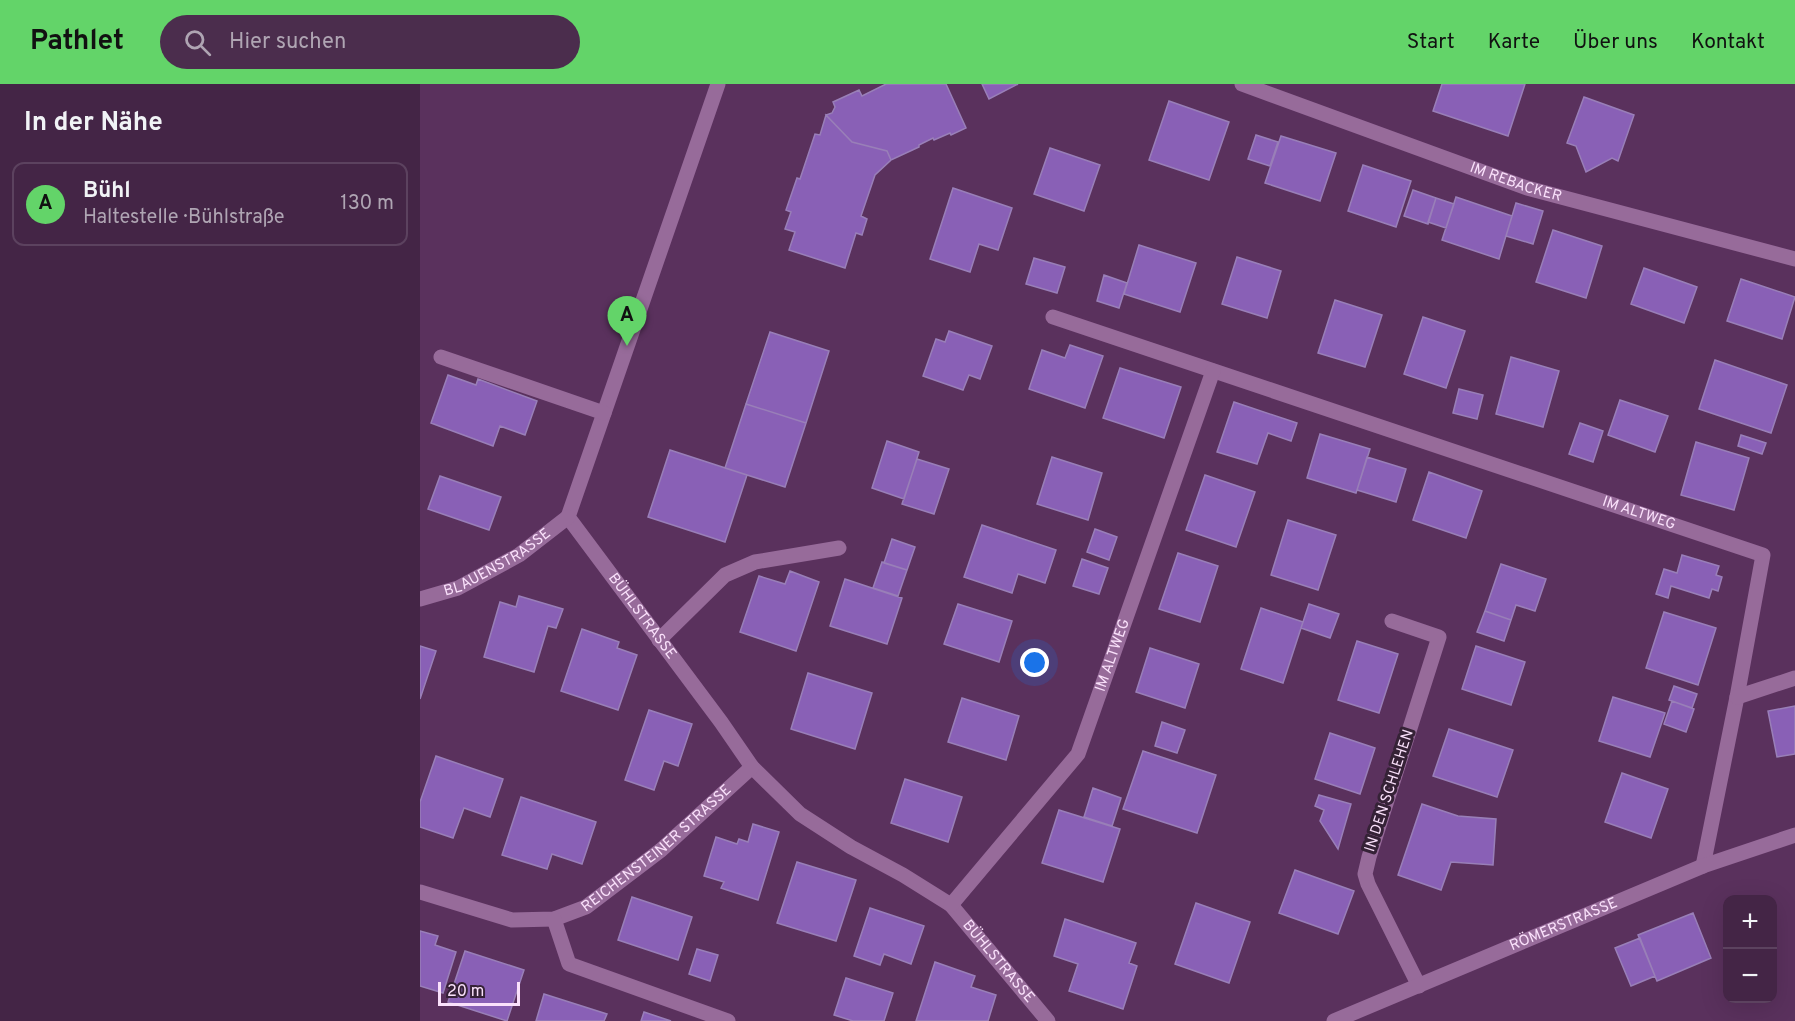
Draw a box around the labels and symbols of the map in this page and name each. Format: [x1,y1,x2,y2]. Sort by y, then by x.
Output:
street label: IM REBACKER [1467,158,1564,206]
pin: A [608,296,646,346]
street label: IM ALTWEG [1600,492,1678,535]
street label: BLAUENSTRASSE [441,524,555,601]
street label: BÜHLSTRASSE [604,569,680,663]
street label: IM ALTWEG [1091,616,1134,694]
your location [1020,648,1049,677]
street label: IN DEN SCHLEHEN [1361,727,1419,855]
street label: REICHENSTEINER STRASSE [578,781,736,917]
street label: RÖMERSTRASSE [1507,893,1620,956]
street label: BÜHLSTRASSE [958,916,1039,1007]
scale bar [438,979,520,1006]

